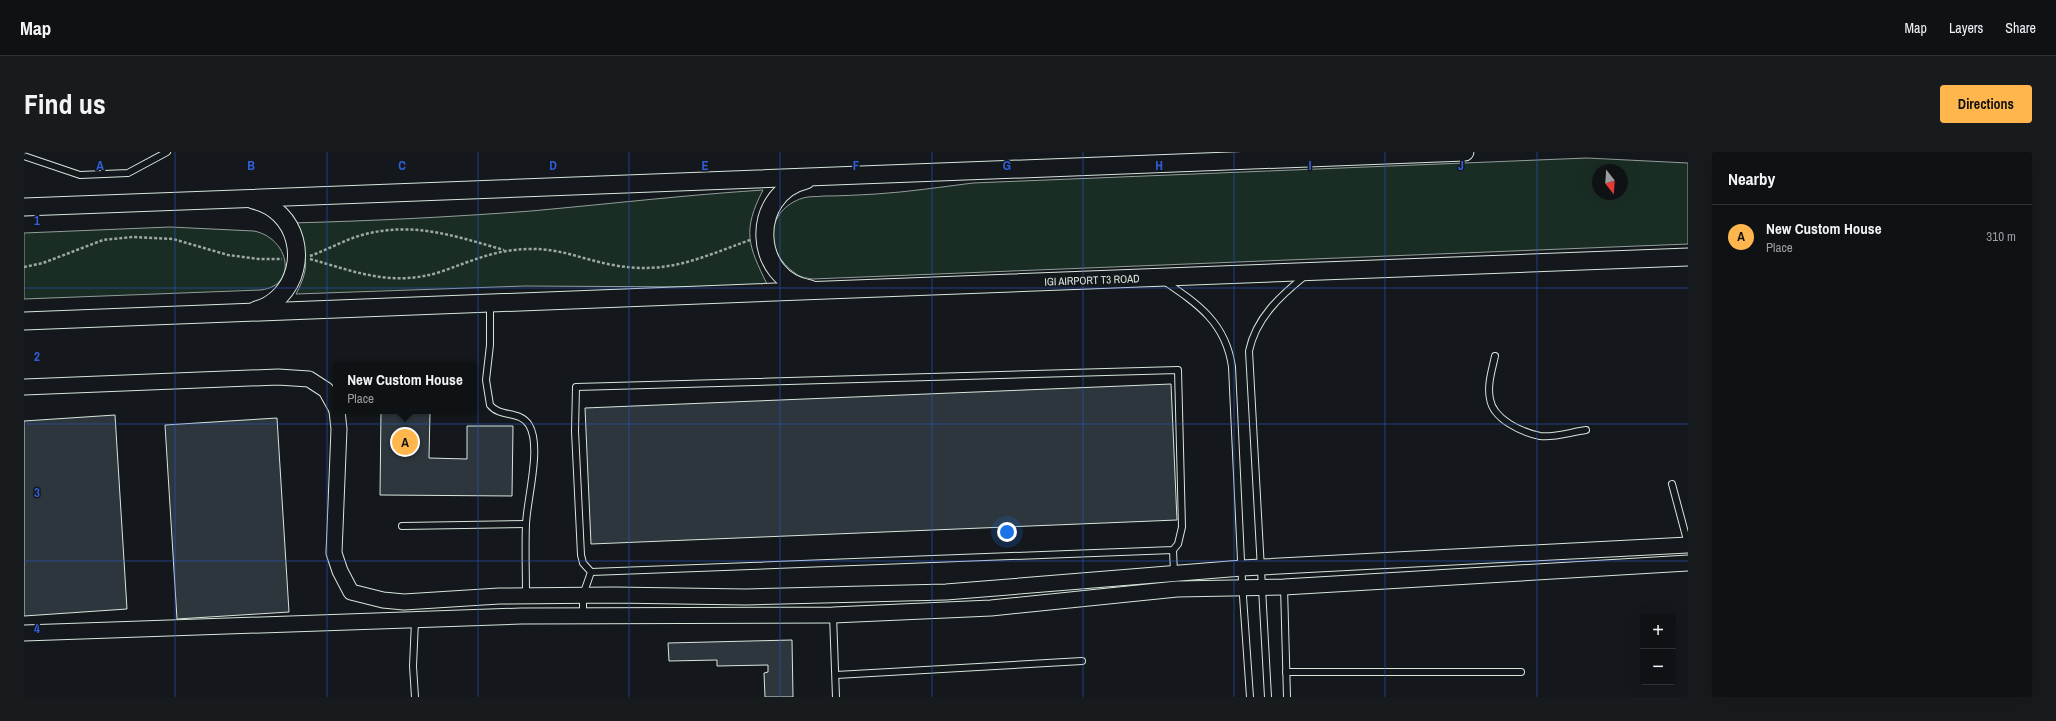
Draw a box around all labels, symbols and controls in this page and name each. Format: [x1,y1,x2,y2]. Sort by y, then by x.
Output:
text: Map [20,15,51,41]
text: Map [1905,19,1927,37]
text: Layers [1949,19,1983,37]
text: Share [2005,19,2036,37]
text: Find us [24,85,106,123]
button: Directions [1940,85,2032,123]
text: A [96,157,104,174]
text: B [247,157,255,174]
text: C [398,157,406,174]
text: D [549,157,557,174]
text: E [701,157,709,174]
text: F [853,157,860,174]
text: G [1003,157,1011,174]
text: H [1155,157,1163,174]
text: I [1309,157,1312,174]
text: J [1458,157,1464,174]
north arrow [1592,164,1628,200]
text: Nearby [1728,167,1775,190]
text: 1 [34,212,40,229]
text: New Custom House [1766,218,1882,239]
text: A [1737,228,1745,245]
text: 310 m [1986,228,2016,245]
text: Place [1766,239,1793,256]
street label: IGI AIRPORT T3 ROAD [1044,271,1140,289]
text: 2 [34,348,40,365]
popup [333,362,477,414]
text: New Custom House [347,369,463,390]
text: Place [347,390,374,407]
pin: A [392,427,418,457]
text: 3 [34,484,40,501]
your location [997,522,1017,542]
map controls [1640,613,1676,685]
button: + [1640,613,1676,649]
text: 4 [34,620,40,637]
button: − [1640,649,1676,685]

